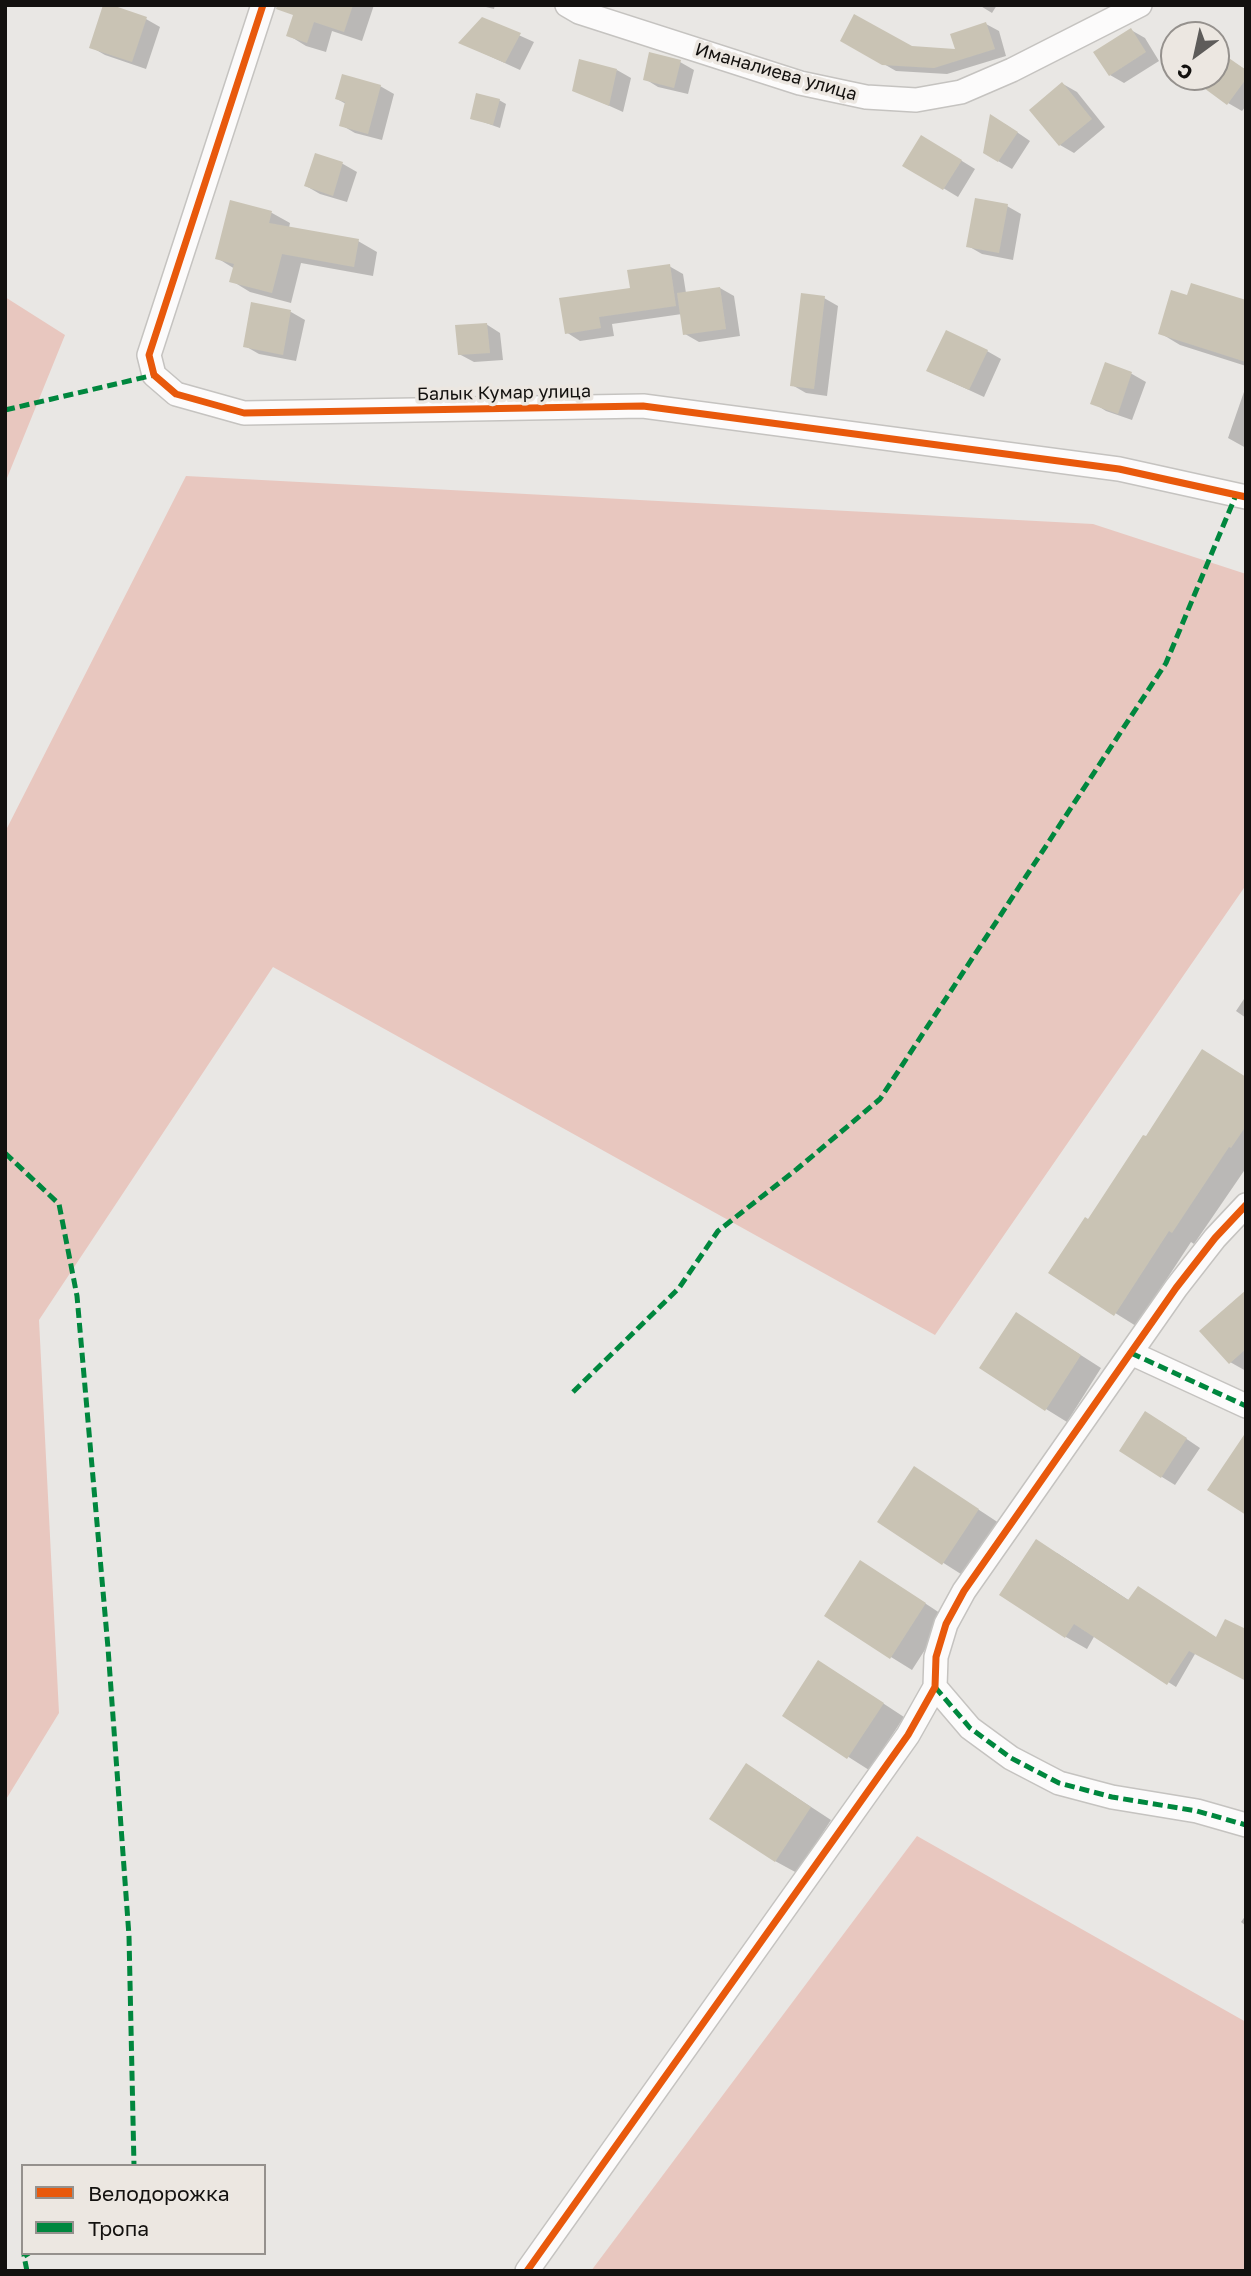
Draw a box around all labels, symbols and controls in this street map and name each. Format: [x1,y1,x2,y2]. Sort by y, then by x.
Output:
north arrow [1160,21,1230,91]
street label: Иманалиева улица [693,39,859,105]
text: С [1172,59,1196,86]
street label: Балык Кумар улица [417,381,591,405]
legend [21,2164,266,2255]
text: Велодорожка [88,2180,230,2206]
text: Тропа [88,2215,149,2241]

